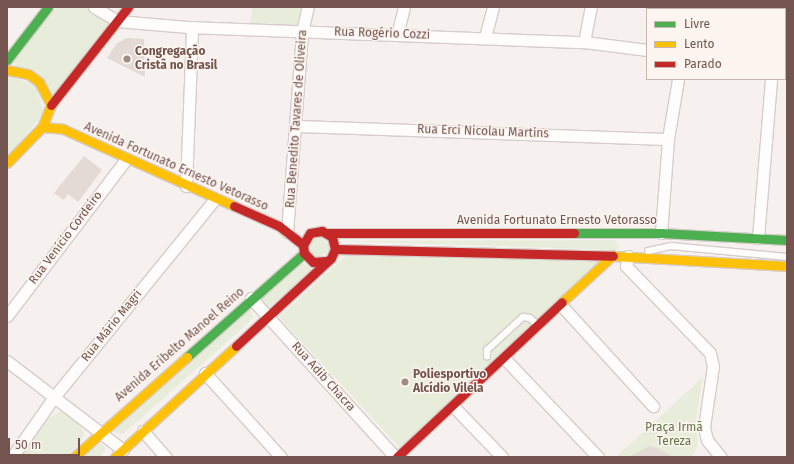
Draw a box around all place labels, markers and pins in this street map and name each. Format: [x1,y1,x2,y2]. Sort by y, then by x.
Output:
place label: Congregação Cristã no Brasil [135,45,217,73]
marker: Congregação Cristã no Brasil [122,54,132,64]
place label: Poliesportivo Alcídio Vilela [413,368,486,396]
marker: Poliesportivo Alcídio Vilela [400,377,410,387]

